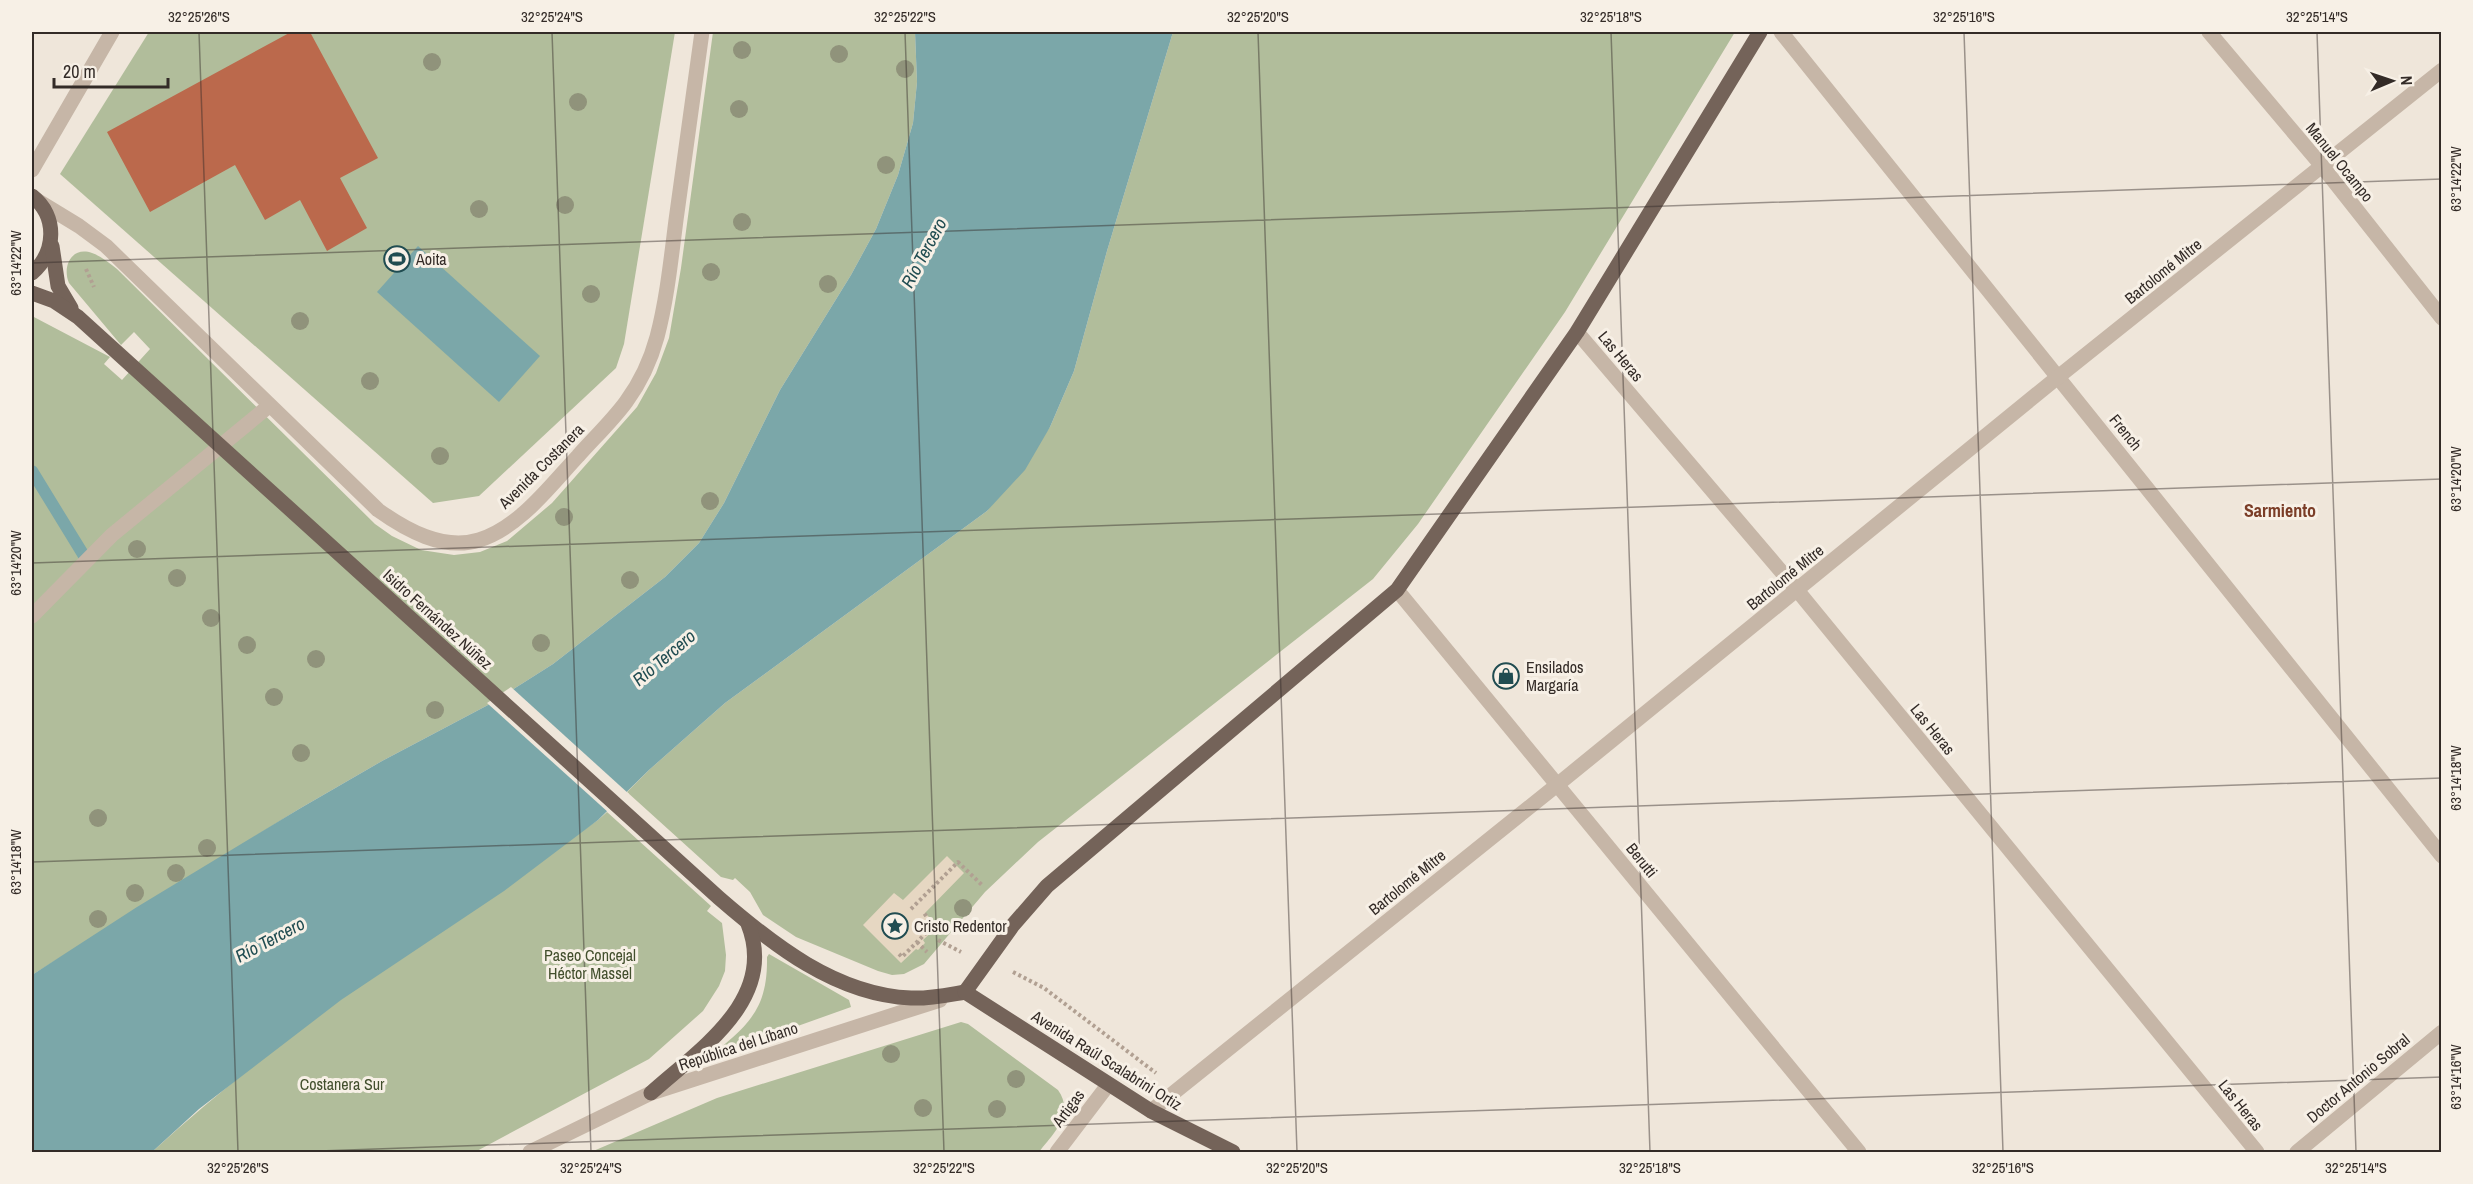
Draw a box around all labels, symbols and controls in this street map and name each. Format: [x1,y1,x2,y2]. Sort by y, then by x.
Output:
text: 32°25'26"S [168,6,230,27]
text: 32°25'24"S [521,6,583,27]
text: 32°25'22"S [874,6,936,27]
text: 32°25'20"S [1227,6,1289,27]
text: 32°25'18"S [1580,6,1642,27]
text: 32°25'16"S [1933,6,1995,27]
text: 32°25'14"S [2286,6,2348,27]
scale bar [54,51,168,89]
north arrow [2362,51,2422,111]
text: 20 m [63,59,96,84]
text: N [2396,75,2418,86]
street label: Manuel Ocampo [2301,118,2379,206]
text: 63°14'22"W [2445,146,2466,212]
water label: Río Tercero [895,214,952,292]
text: 63°14'22"W [5,230,26,296]
street label: Bartolomé Mitre [2120,233,2206,309]
sports icon: Aoita [382,244,412,274]
place label: Aoita [415,248,447,270]
street label: Las Heras [1593,326,1649,386]
street label: French [2105,409,2147,455]
street label: Avenida Costanera [493,418,589,514]
text: 63°14'20"W [2445,446,2466,512]
district label: Sarmiento [2244,498,2316,523]
text: 63°14'20"W [5,530,26,596]
street label: Bartolomé Mitre [1742,539,1828,615]
street label: Isidro Fernández Núñez [379,564,498,674]
water label: Río Tercero [627,624,701,691]
place label: Ensilados Margaría [1526,656,1584,696]
shop icon: Ensilados Margaría [1491,661,1521,691]
street label: Las Heras [1906,699,1960,759]
text: 63°14'18"W [2445,745,2466,811]
text: 63°14'18"W [5,829,26,895]
street label: Berutti [1621,838,1663,882]
street label: Bartolomé Mitre [1364,844,1450,920]
water label: Río Tercero [231,911,309,968]
place icon: Cristo Redentor [880,911,910,941]
place label: Cristo Redentor [914,915,1007,937]
park label: Paseo Concejal Héctor Massel [544,944,636,984]
street label: Avenida Raúl Scalabrini Ortiz [1027,1004,1187,1115]
street label: República del Líbano [676,1016,800,1076]
street label: Doctor Antonio Sobral [2302,1028,2414,1128]
text: 63°14'16"W [2445,1044,2466,1110]
park label: Costanera Sur [300,1073,385,1095]
street label: Las Heras [2214,1075,2268,1135]
street label: Artigas [1046,1085,1089,1132]
text: 32°25'26"S [207,1157,269,1178]
text: 32°25'24"S [560,1157,622,1178]
text: 32°25'22"S [913,1157,975,1178]
text: 32°25'20"S [1266,1157,1328,1178]
text: 32°25'18"S [1619,1157,1681,1178]
text: 32°25'16"S [1972,1157,2034,1178]
text: 32°25'14"S [2325,1157,2387,1178]

